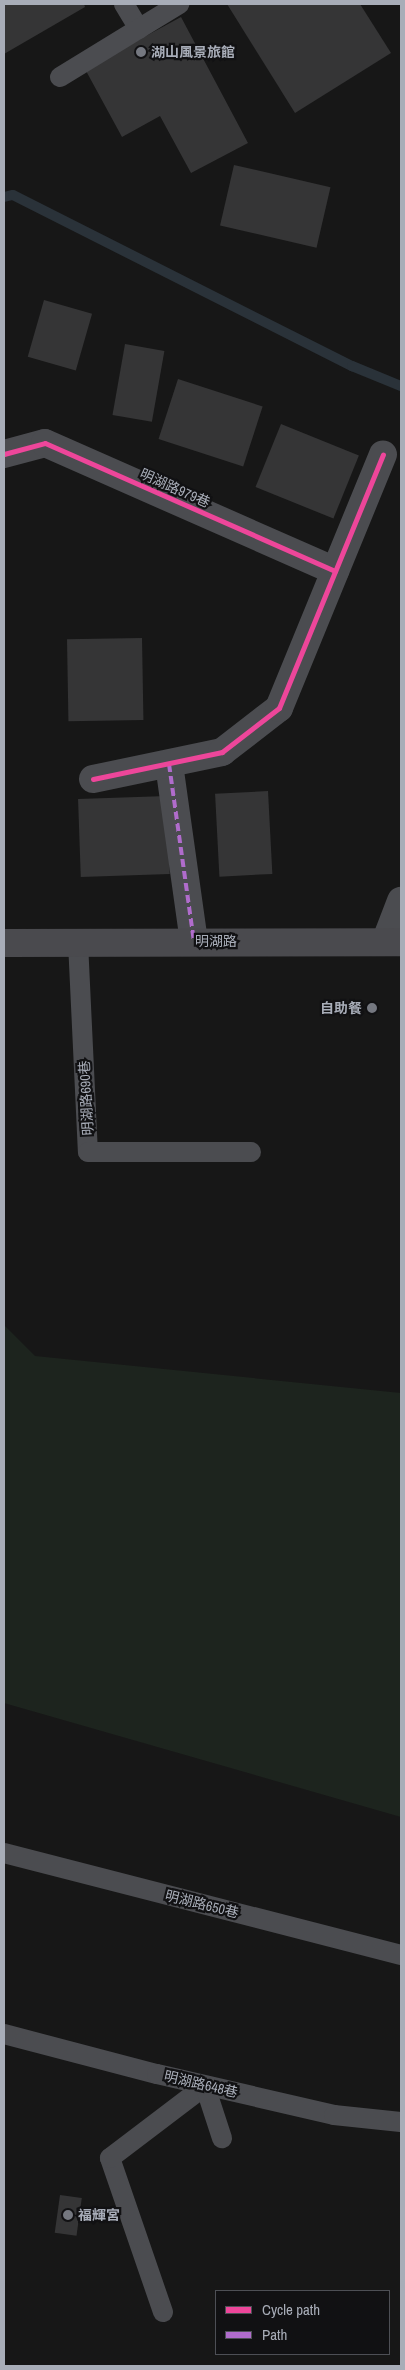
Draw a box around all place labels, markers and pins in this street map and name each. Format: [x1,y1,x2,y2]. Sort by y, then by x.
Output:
place label: 湖山風景旅館 [151,44,235,60]
marker: 湖山風景旅館 [135,46,147,58]
place label: 自助餐 [320,1000,362,1016]
marker: 自助餐 [366,1002,378,1014]
place label: 福輝宮 [78,2207,120,2223]
marker: 福輝宮 [62,2209,74,2221]

